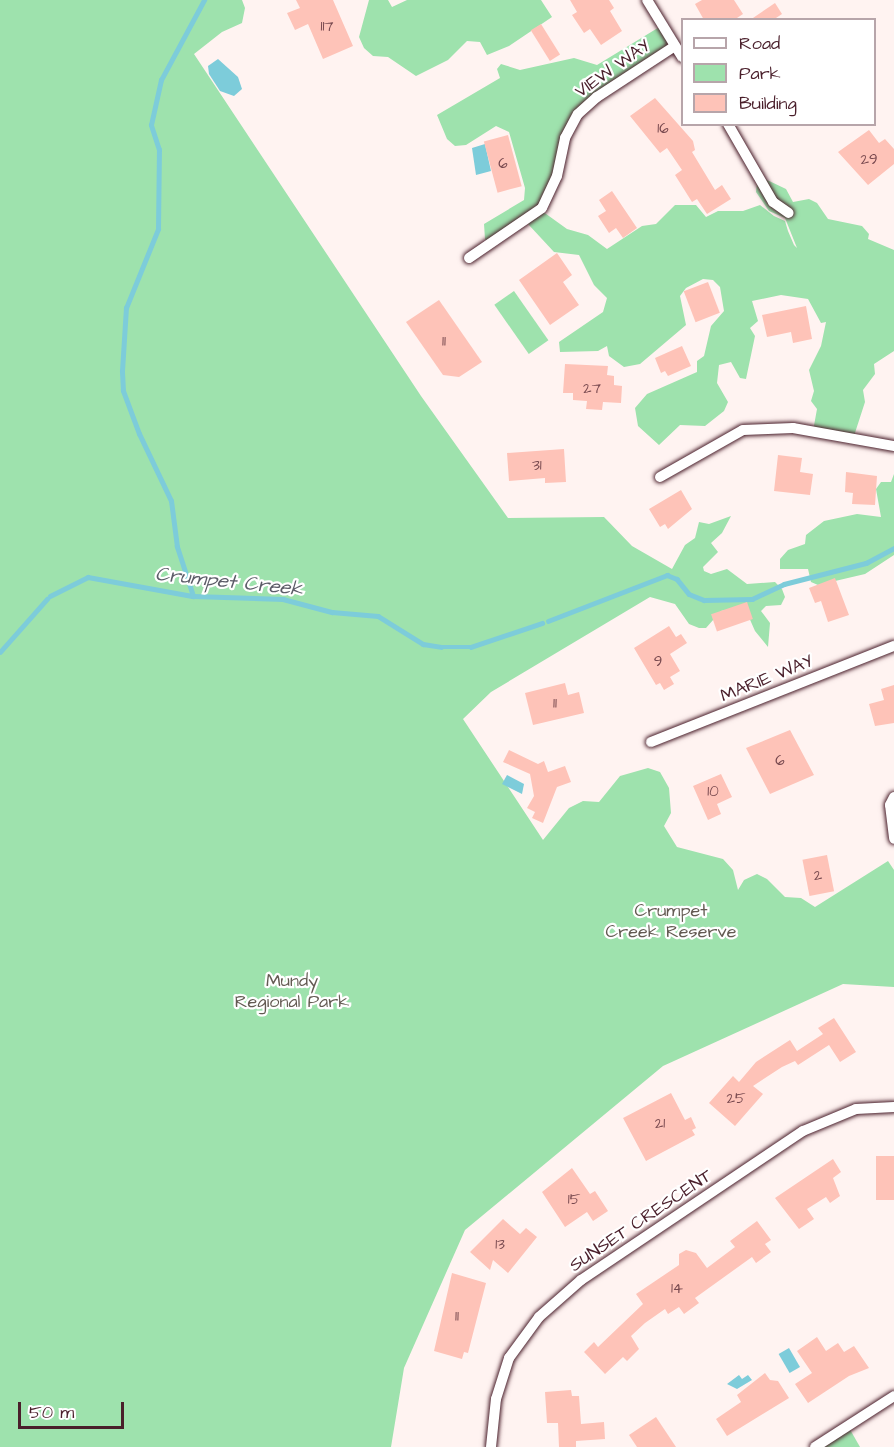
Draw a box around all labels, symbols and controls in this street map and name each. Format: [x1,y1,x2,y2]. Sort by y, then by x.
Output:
house number: 117 [320,18,334,36]
legend [681,18,876,126]
text: Road [739,31,780,56]
street label: VIEW WAY [571,35,655,103]
text: Park [739,61,781,86]
text: Building [739,91,797,116]
house number: 16 [657,120,669,138]
house number: 29 [860,151,878,169]
house number: 6 [498,155,508,173]
house number: 11 [442,333,446,351]
house number: 27 [583,380,601,398]
house number: 31 [532,457,542,475]
water label: Crumpet Creek [154,562,304,602]
street label: MARIE WAY [718,651,816,707]
house number: 9 [654,653,662,671]
house number: 11 [553,695,557,713]
house number: 6 [775,752,785,770]
house number: 10 [707,783,719,801]
house number: 2 [814,867,822,885]
park label: Crumpet Creek Reserve [606,901,736,944]
park label: Mundy Regional Park [235,971,349,1014]
house number: 25 [726,1090,746,1108]
house number: 21 [655,1115,665,1133]
street label: SUNSET CRESCENT [566,1165,716,1277]
house number: 15 [568,1191,580,1209]
house number: 13 [495,1236,505,1254]
house number: 14 [671,1280,683,1298]
house number: 11 [455,1308,459,1326]
scale bar [21,1390,128,1428]
text: 50 m [29,1400,74,1425]

